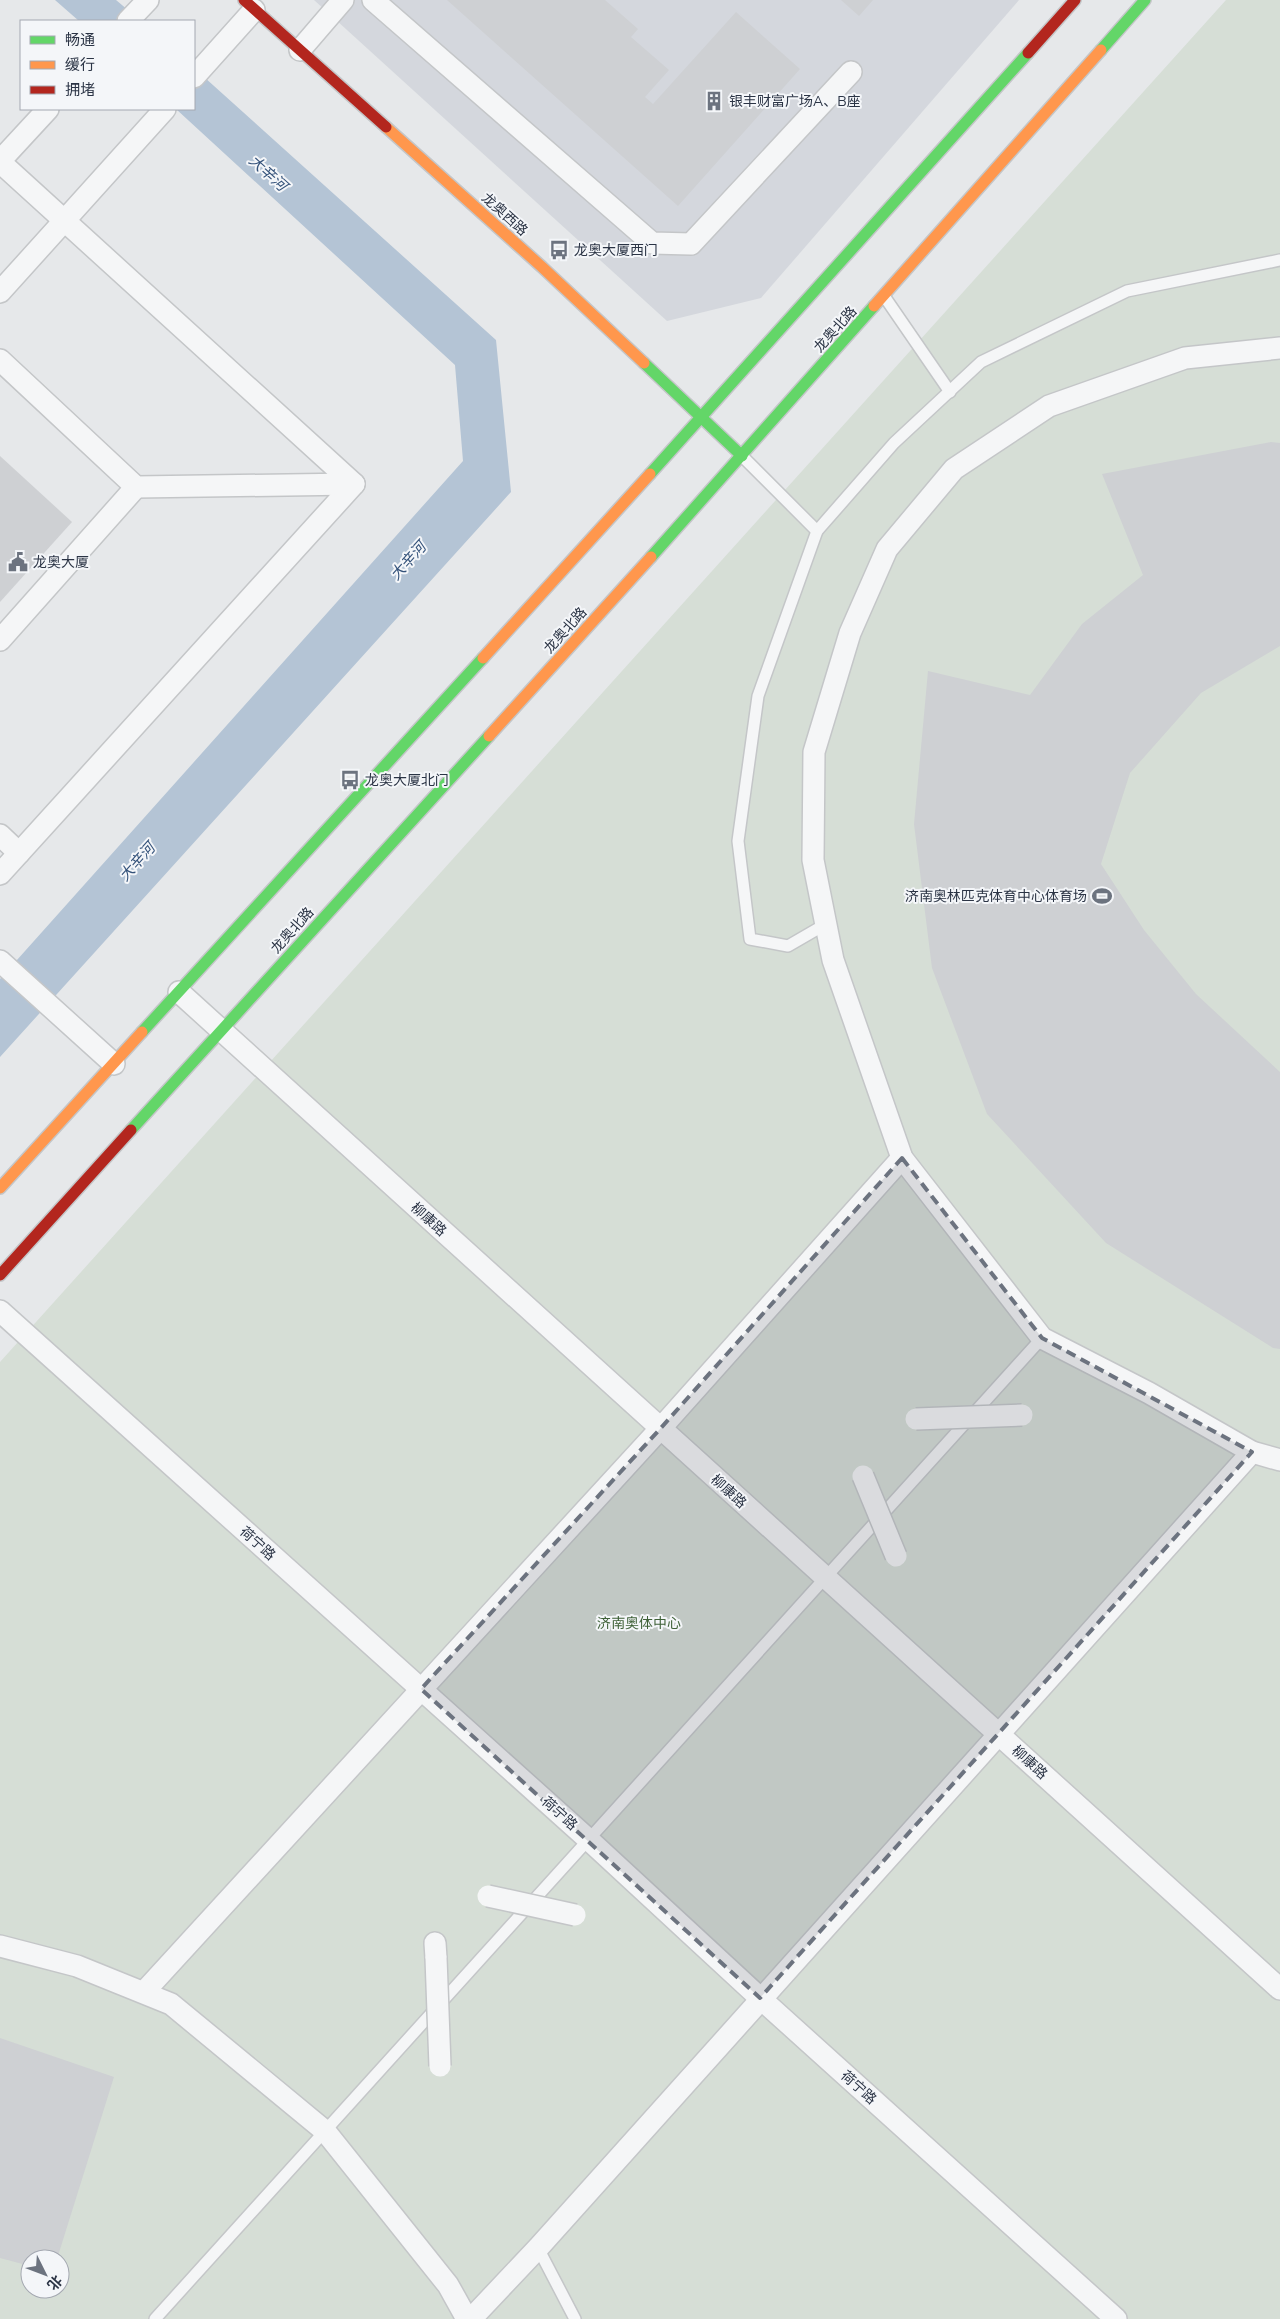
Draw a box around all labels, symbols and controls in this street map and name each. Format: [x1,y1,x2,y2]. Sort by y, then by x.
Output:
legend [20,20,195,110]
text: 畅通 [65,30,95,50]
text: 缓行 [65,55,95,75]
text: 拥堵 [65,80,95,100]
building icon: 银丰财富广场A、B座 [703,90,725,112]
place label: 银丰财富广场A、B座 [729,92,861,111]
water label: 大辛河 [245,151,294,197]
street label: 龙奥西路 [478,189,532,240]
bus stop icon: 龙奥大厦西门 [548,239,570,261]
place label: 龙奥大厦西门 [574,241,658,260]
street label: 龙奥北路 [810,302,861,356]
water label: 大辛河 [386,535,432,584]
public building icon: 龙奥大厦 [7,551,29,573]
place label: 龙奥大厦 [33,553,89,572]
street label: 龙奥北路 [540,603,591,657]
bus stop icon: 龙奥大厦北门 [339,769,361,791]
place label: 龙奥大厦北门 [365,771,449,790]
water label: 大辛河 [115,836,161,885]
sports icon: 济南奥林匹克体育中心体育场 [1091,885,1113,907]
place label: 济南奥林匹克体育中心体育场 [905,887,1087,906]
street label: 龙奥北路 [267,903,318,957]
street label: 柳康路 [407,1198,451,1240]
street label: 柳康路 [707,1470,751,1512]
street label: 荷宁路 [236,1522,280,1564]
park label: 济南奥体中心 [597,1614,681,1633]
street label: 柳康路 [1008,1741,1052,1783]
street label: 荷宁路 [538,1792,582,1834]
street label: 荷宁路 [837,2066,881,2108]
north arrow [20,2249,70,2299]
text: 北 [43,2271,66,2294]

